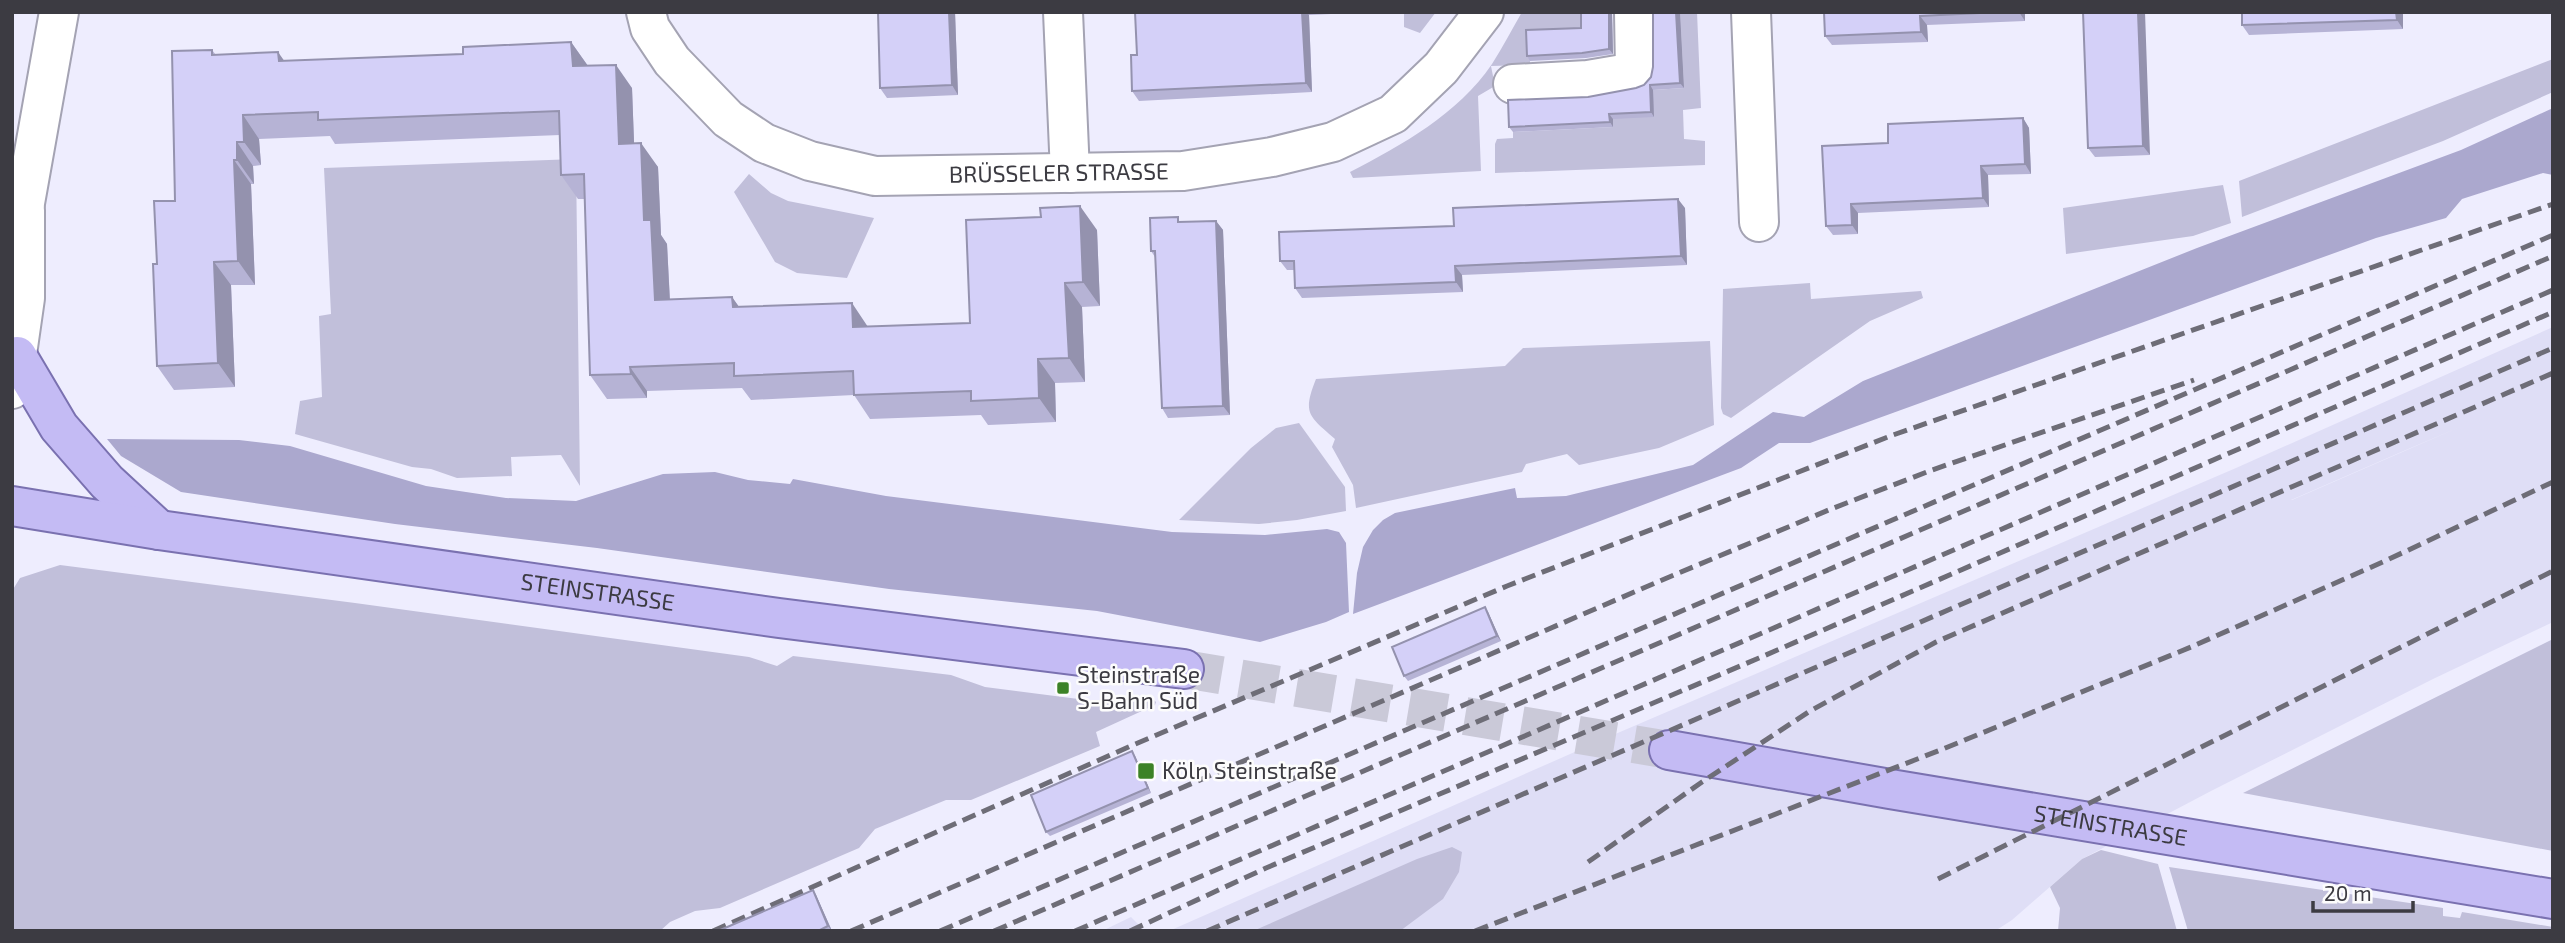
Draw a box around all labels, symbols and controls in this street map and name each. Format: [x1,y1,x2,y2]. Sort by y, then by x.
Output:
street label: BRÜSSELER STRASSE [949,156,1169,188]
street label: STEINSTRASSE [519,567,676,616]
place label: Steinstraße S-Bahn Süd [1077,660,1200,714]
marker: Steinstraße S-Bahn Süd [1055,680,1071,696]
place label: Köln Steinstraße [1162,756,1337,784]
marker: Köln Steinstraße [1136,761,1156,781]
street label: STEINSTRASSE [2032,798,2189,851]
scale bar [2313,870,2413,914]
text: 20 m [2324,880,2372,905]

